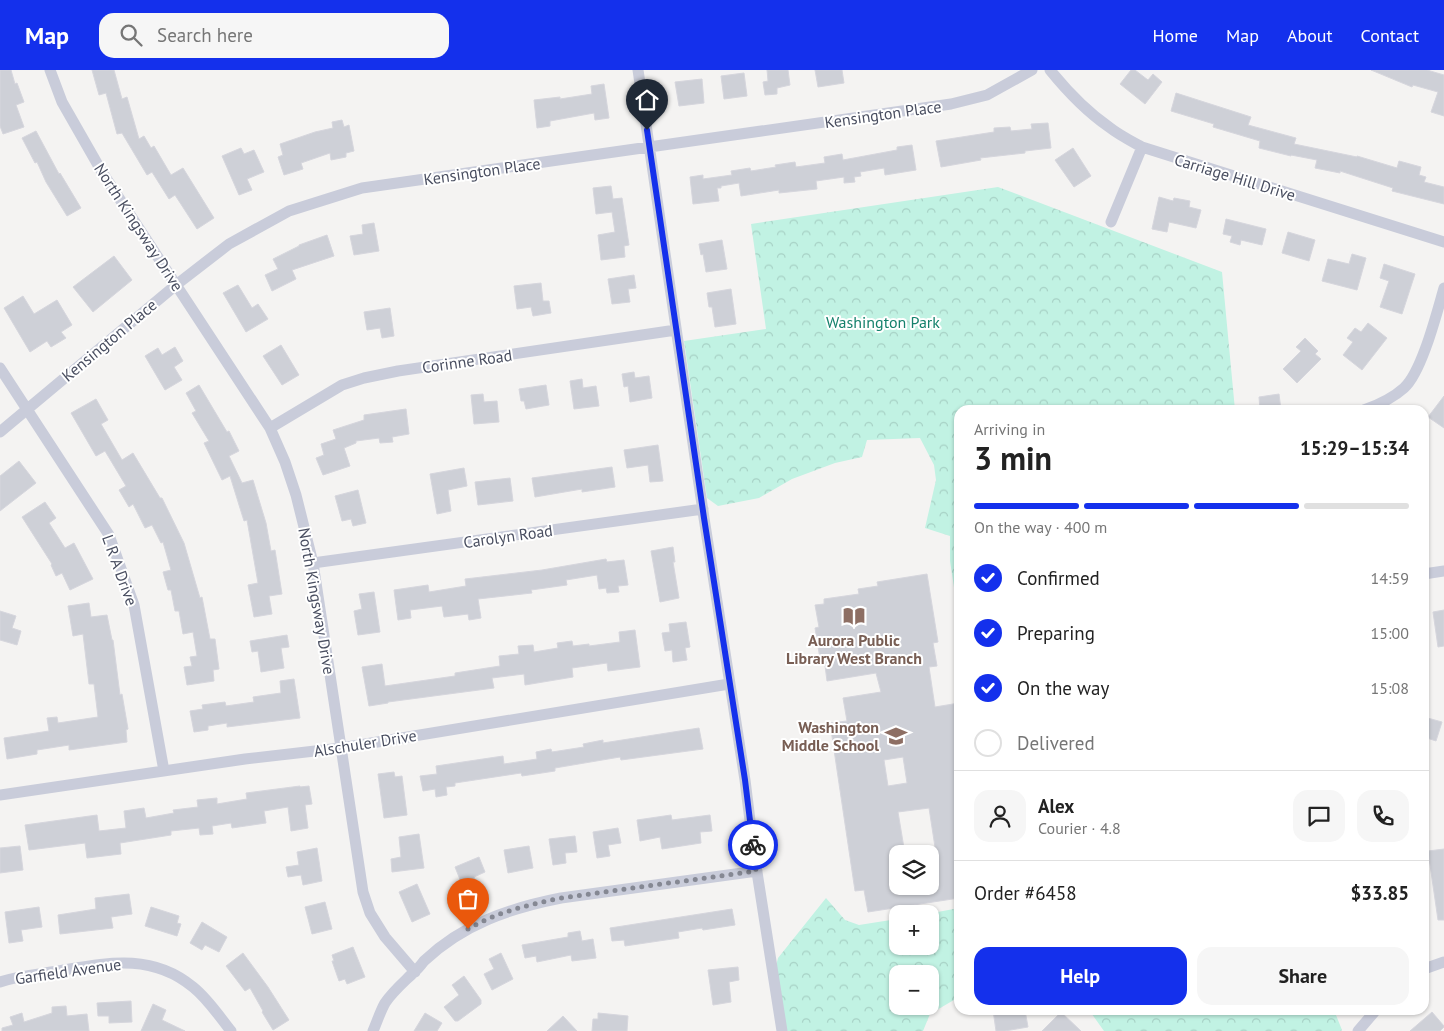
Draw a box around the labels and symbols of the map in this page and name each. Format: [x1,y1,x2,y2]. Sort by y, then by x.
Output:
pin [626,79,668,130]
street label: Kensington Place [823,96,943,132]
street label: Carriage Hill Drive [1172,149,1298,205]
street label: Kensington Place [422,153,542,189]
street label: North Kingsway Drive [90,159,188,295]
street label: Kensington Place [58,295,160,385]
park label: Washington Park [826,312,940,332]
street label: Corinne Road [421,345,513,377]
street label: Carolyn Road [462,520,554,552]
street label: North Kingsway Drive [294,526,340,676]
street label: L R A Drive [98,532,142,608]
library icon: Aurora Public Library West Branch [841,603,867,629]
place label: Aurora Public Library West Branch [786,630,922,668]
place label: Washington Middle School [782,717,879,755]
school or university icon: Washington Middle School [883,723,909,749]
street label: Alschuler Drive [312,725,418,761]
courier [728,820,778,870]
pin [447,878,489,929]
street label: Garfield Avenue [14,954,122,988]

